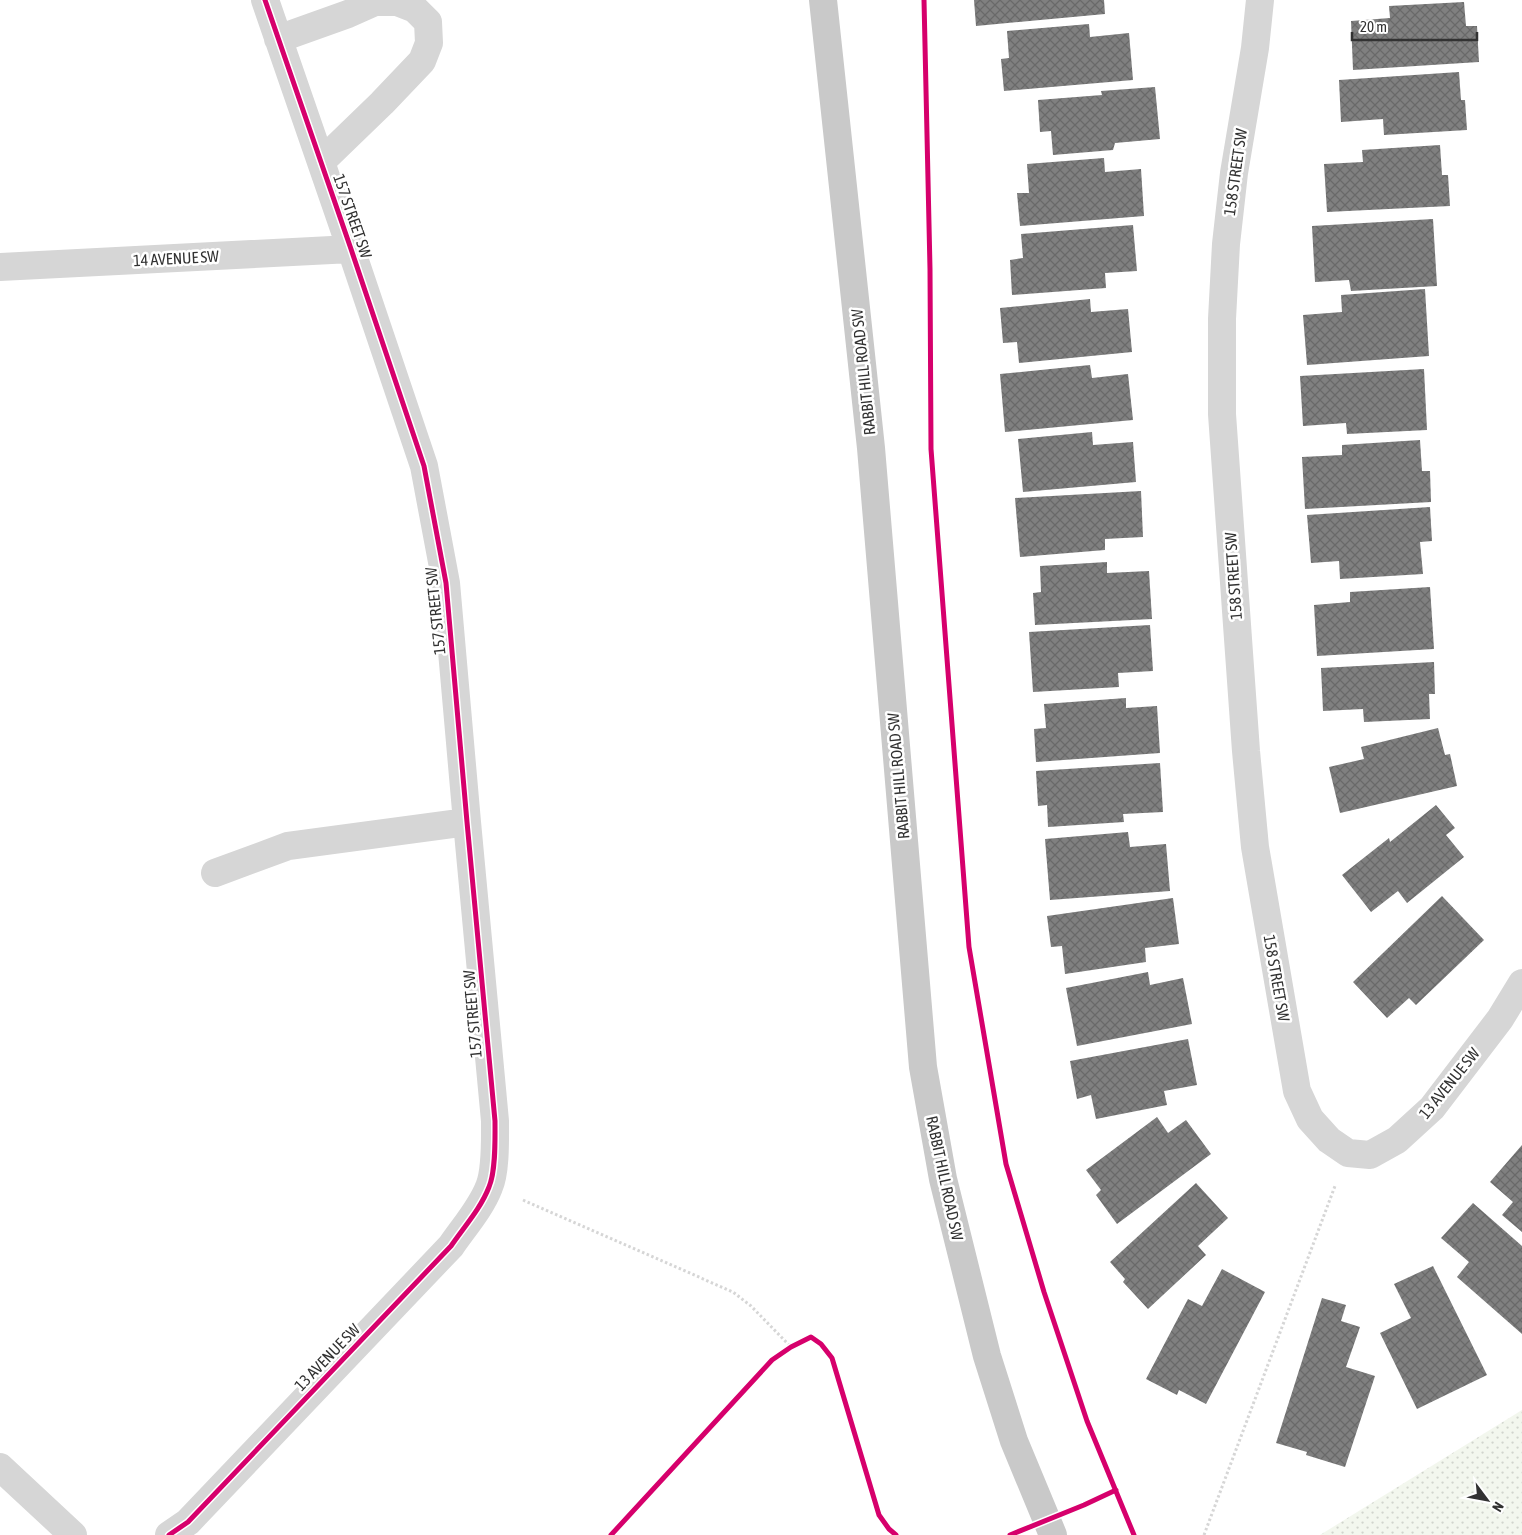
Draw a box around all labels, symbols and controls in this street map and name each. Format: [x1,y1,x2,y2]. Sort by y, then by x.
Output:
scale bar [1352,10,1477,42]
text: 20 m [1360,18,1387,35]
street label: 158 STREET SW [1220,127,1250,217]
street label: 157 STREET SW [330,172,376,261]
street label: 14 AVENUE SW [133,247,220,269]
street label: RABBIT HILL ROAD SW [847,308,879,436]
street label: 158 STREET SW [1221,531,1245,620]
street label: 157 STREET SW [421,566,449,656]
street label: RABBIT HILL ROAD SW [883,712,912,840]
street label: 158 STREET SW [1261,933,1294,1023]
street label: 157 STREET SW [459,969,485,1058]
street label: 13 AVENUE SW [1415,1044,1483,1122]
street label: RABBIT HILL ROAD SW [923,1114,967,1242]
street label: 13 AVENUE SW [291,1320,363,1394]
north arrow [1462,1475,1512,1525]
text: N [1489,1499,1507,1515]

